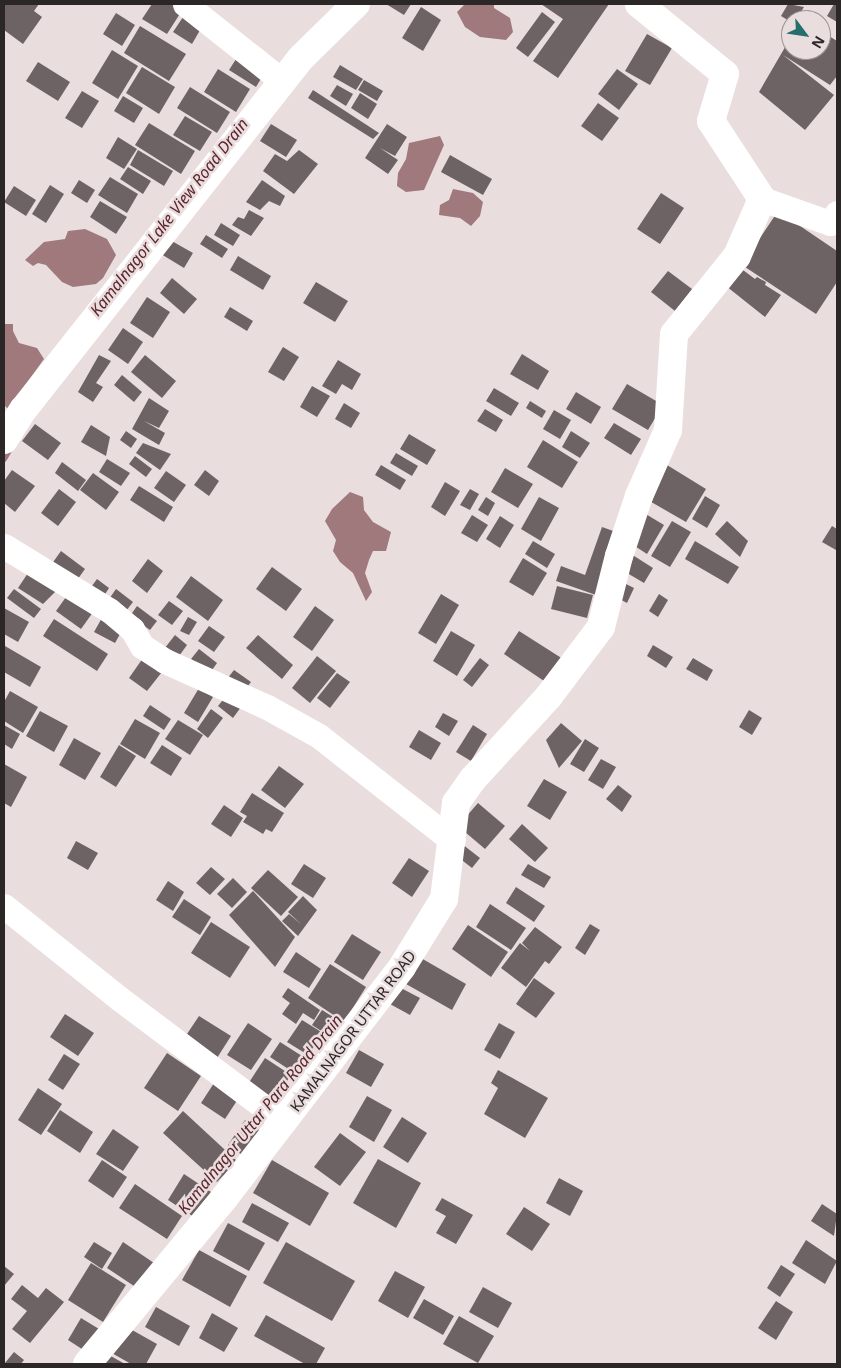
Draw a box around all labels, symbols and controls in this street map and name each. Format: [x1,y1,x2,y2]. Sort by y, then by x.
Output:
north arrow [781,10,831,60]
text: N [807,33,830,52]
water label: Kamalnagor Lake View Road Drain [86,114,252,320]
street label: KAMALNAGOR UTTAR ROAD [286,947,420,1115]
water label: Kamalnagor Uttar Para Road Drain [174,1010,346,1218]

